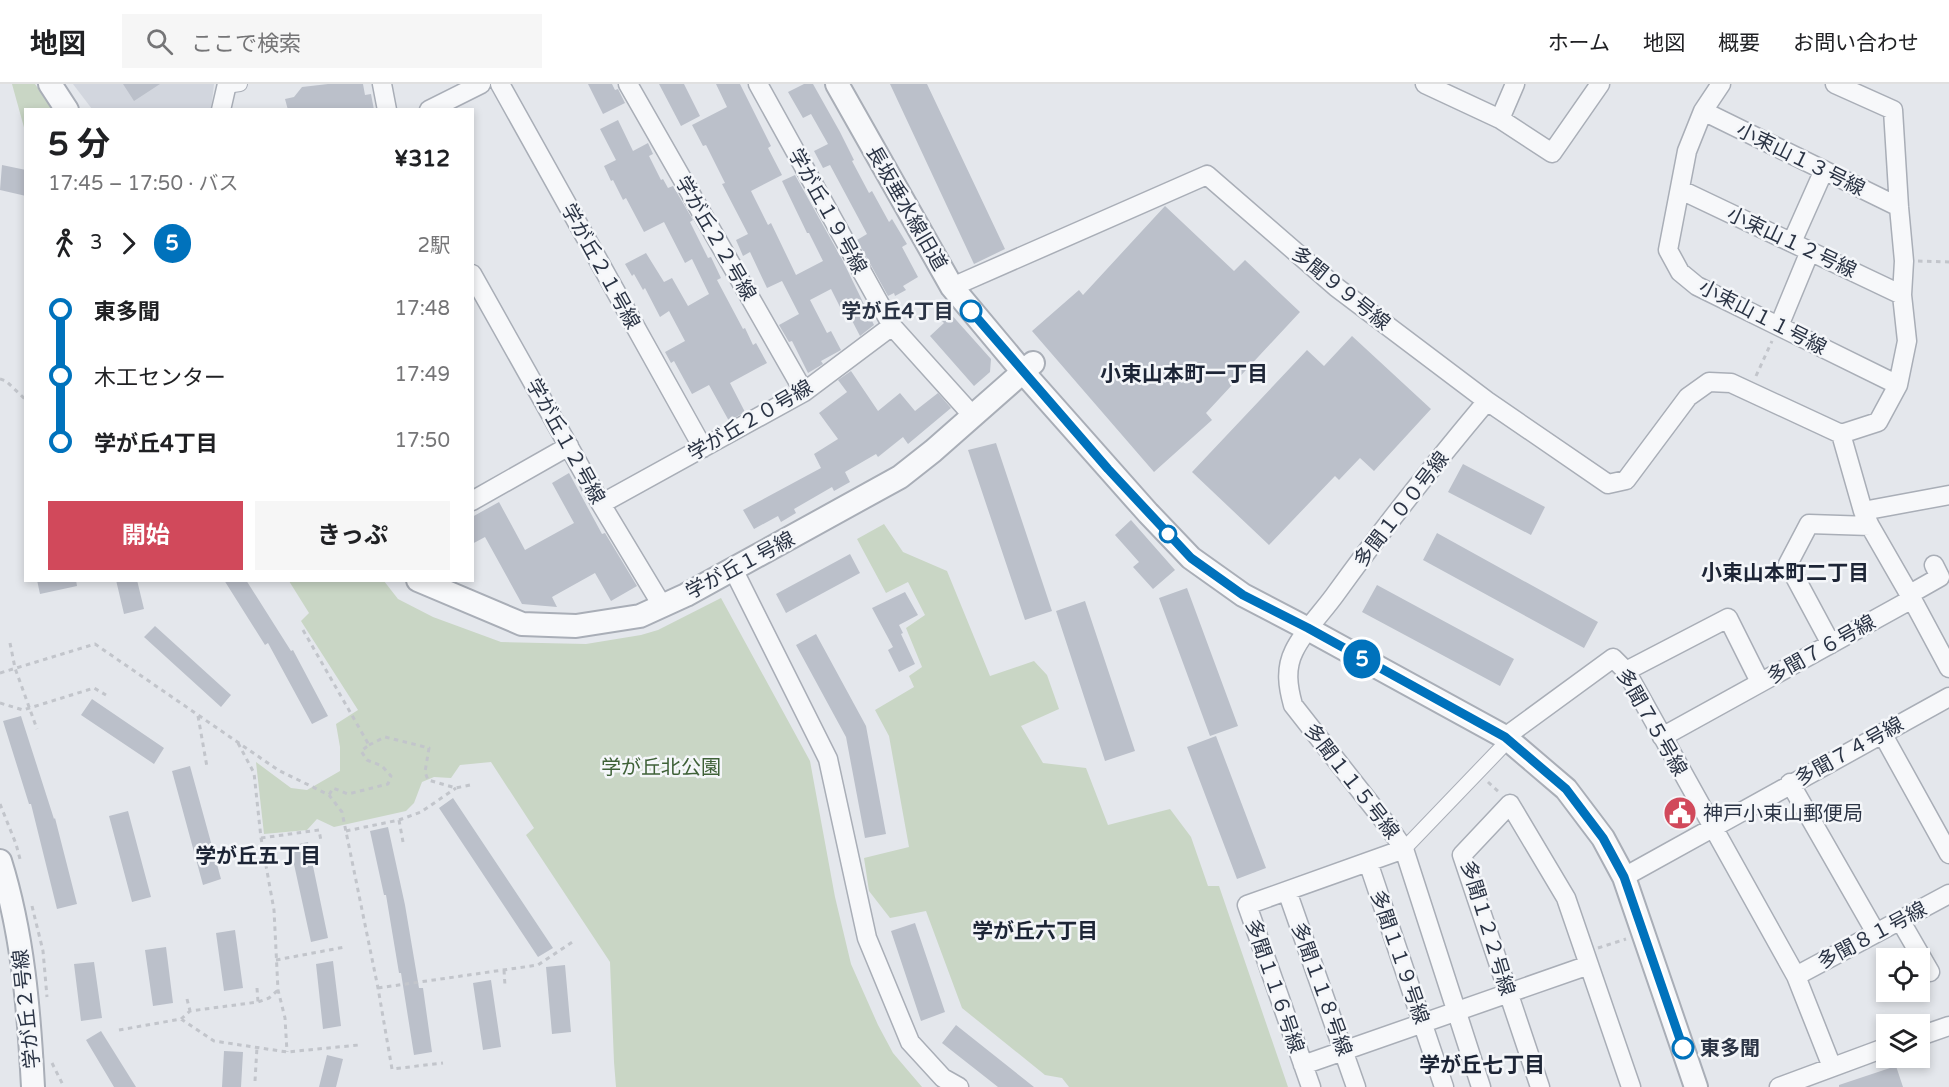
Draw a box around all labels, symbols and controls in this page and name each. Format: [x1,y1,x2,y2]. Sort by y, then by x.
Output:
search box [122,14,542,68]
icon: search [143,25,176,58]
text: 地図 [30,27,86,61]
text: ここで検索 [191,31,301,57]
text: ホーム [1548,31,1610,56]
text: 地図 [1643,31,1685,56]
text: 概要 [1718,31,1760,56]
text: お問い合わせ [1793,31,1919,56]
street label: 小束山１３号線 [1732,118,1869,201]
text: 5 分 [48,125,110,164]
street label: 長坂垂水線旧道 [861,142,952,275]
street label: 学が丘１９号線 [783,144,872,279]
text: ¥312 [394,146,450,172]
text: 17:45 – 17:50 · バス [48,172,239,196]
street label: 学が丘２２号線 [670,172,761,305]
street label: 学が丘２１号線 [556,199,645,334]
street label: 小束山１２号線 [1723,202,1860,283]
icon: walk [48,227,81,260]
icon: forward [112,227,145,260]
text: 3 [90,231,103,255]
text: 5 [166,231,179,256]
text: 2駅 [417,234,450,258]
street label: 多聞９９号線 [1286,242,1395,336]
street label: 小束山１１号線 [1695,275,1830,360]
text: 17:48 [395,297,450,321]
text: 東多聞 [94,299,160,325]
place label: 学が丘4丁目 [841,300,954,324]
marker: 学が丘4丁目 [960,300,982,322]
district label: 小束山本町一丁目 [1100,362,1268,387]
text: 17:49 [395,363,450,387]
text: 木工センター [94,365,226,391]
street label: 学が丘１２号線 [521,374,610,509]
street label: 学が丘２０号線 [684,375,817,466]
text: 17:50 [395,429,450,453]
text: 学が丘4丁目 [94,431,218,457]
street label: 多聞１００号線 [1349,447,1454,572]
button: 開始 [48,501,243,570]
button: きっぷ [255,501,450,570]
unlabelled marker [1159,525,1177,543]
street label: 学が丘１号線 [682,527,799,605]
district label: 小束山本町二丁目 [1701,561,1869,586]
street label: 多聞７６号線 [1763,610,1880,689]
line badge: 5 [1342,640,1382,678]
text: 5 [1355,647,1369,672]
street label: 多聞７５号線 [1611,665,1692,780]
street label: 多聞７４号線 [1791,712,1908,791]
street label: 多聞１１５号線 [1299,719,1404,844]
park label: 学が丘北公園 [601,756,721,780]
public building icon: 神戸小束山郵便局 [1662,795,1698,831]
place label: 神戸小束山郵便局 [1703,802,1863,826]
district label: 学が丘五丁目 [195,844,321,869]
street label: 多聞１２２号線 [1455,858,1519,999]
street label: 多聞１１９号線 [1365,887,1433,1027]
street label: 多聞８１号線 [1814,897,1931,975]
street label: 多聞１１６号線 [1240,916,1308,1056]
district label: 学が丘六丁目 [972,919,1098,944]
street label: 多聞１１８号線 [1286,919,1356,1059]
street label: 学が丘２号線 [9,948,45,1070]
map controls [1876,948,1930,1068]
button: locate [1876,948,1930,1002]
button: layers [1876,1014,1930,1068]
marker: 東多聞 [1672,1037,1694,1059]
place label: 東多聞 [1700,1037,1760,1061]
district label: 学が丘七丁目 [1419,1053,1545,1078]

